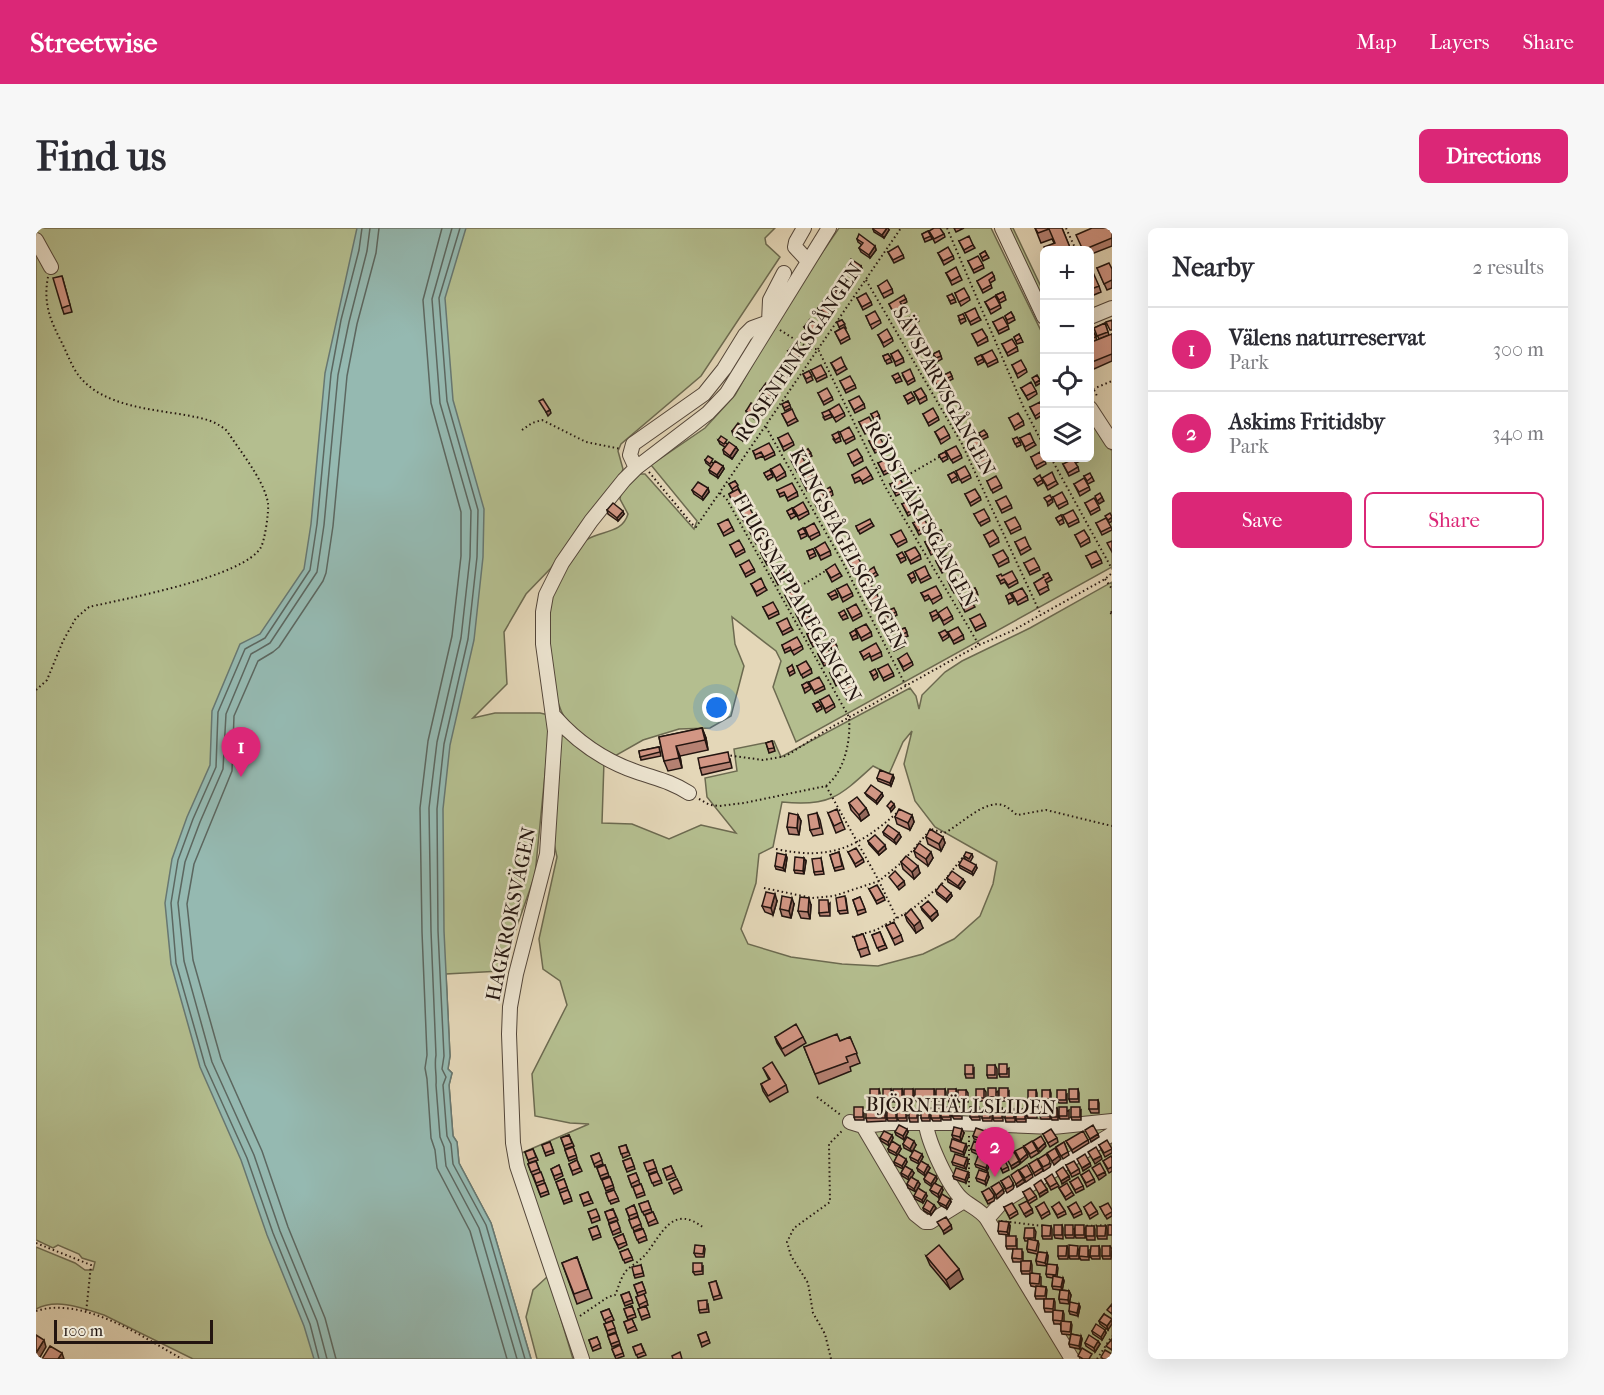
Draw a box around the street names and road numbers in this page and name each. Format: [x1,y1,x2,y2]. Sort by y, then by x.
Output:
street label: ROSENFINKSGÅNGEN [730,258,867,445]
street label: SÄVSPARVSGÅNGEN [888,302,1001,480]
street label: RÖDSTJÄRTSGÅNGEN [860,416,983,611]
street label: KUNGSFÅGELSGÅNGEN [785,444,912,653]
street label: FLUGSNAPPAREGÅNGEN [728,489,867,706]
street label: HAGKROKSVÄGEN [480,825,541,1003]
street label: BJÖRNHÄLLSLIDEN [865,1092,1057,1119]

